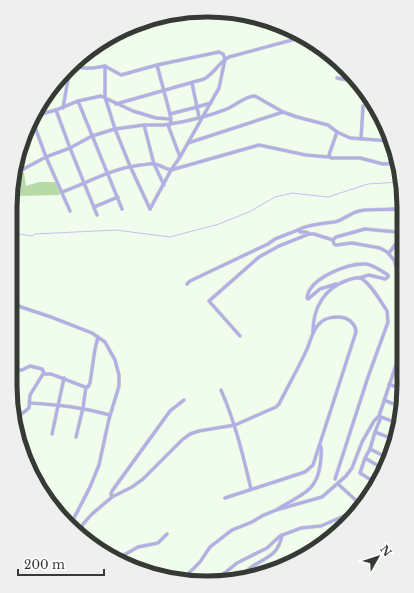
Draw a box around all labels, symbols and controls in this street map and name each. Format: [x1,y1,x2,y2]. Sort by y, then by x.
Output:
north arrow [358,537,398,577]
text: N [377,542,395,560]
scale bar [18,551,104,577]
text: 200 m [24,557,65,572]

